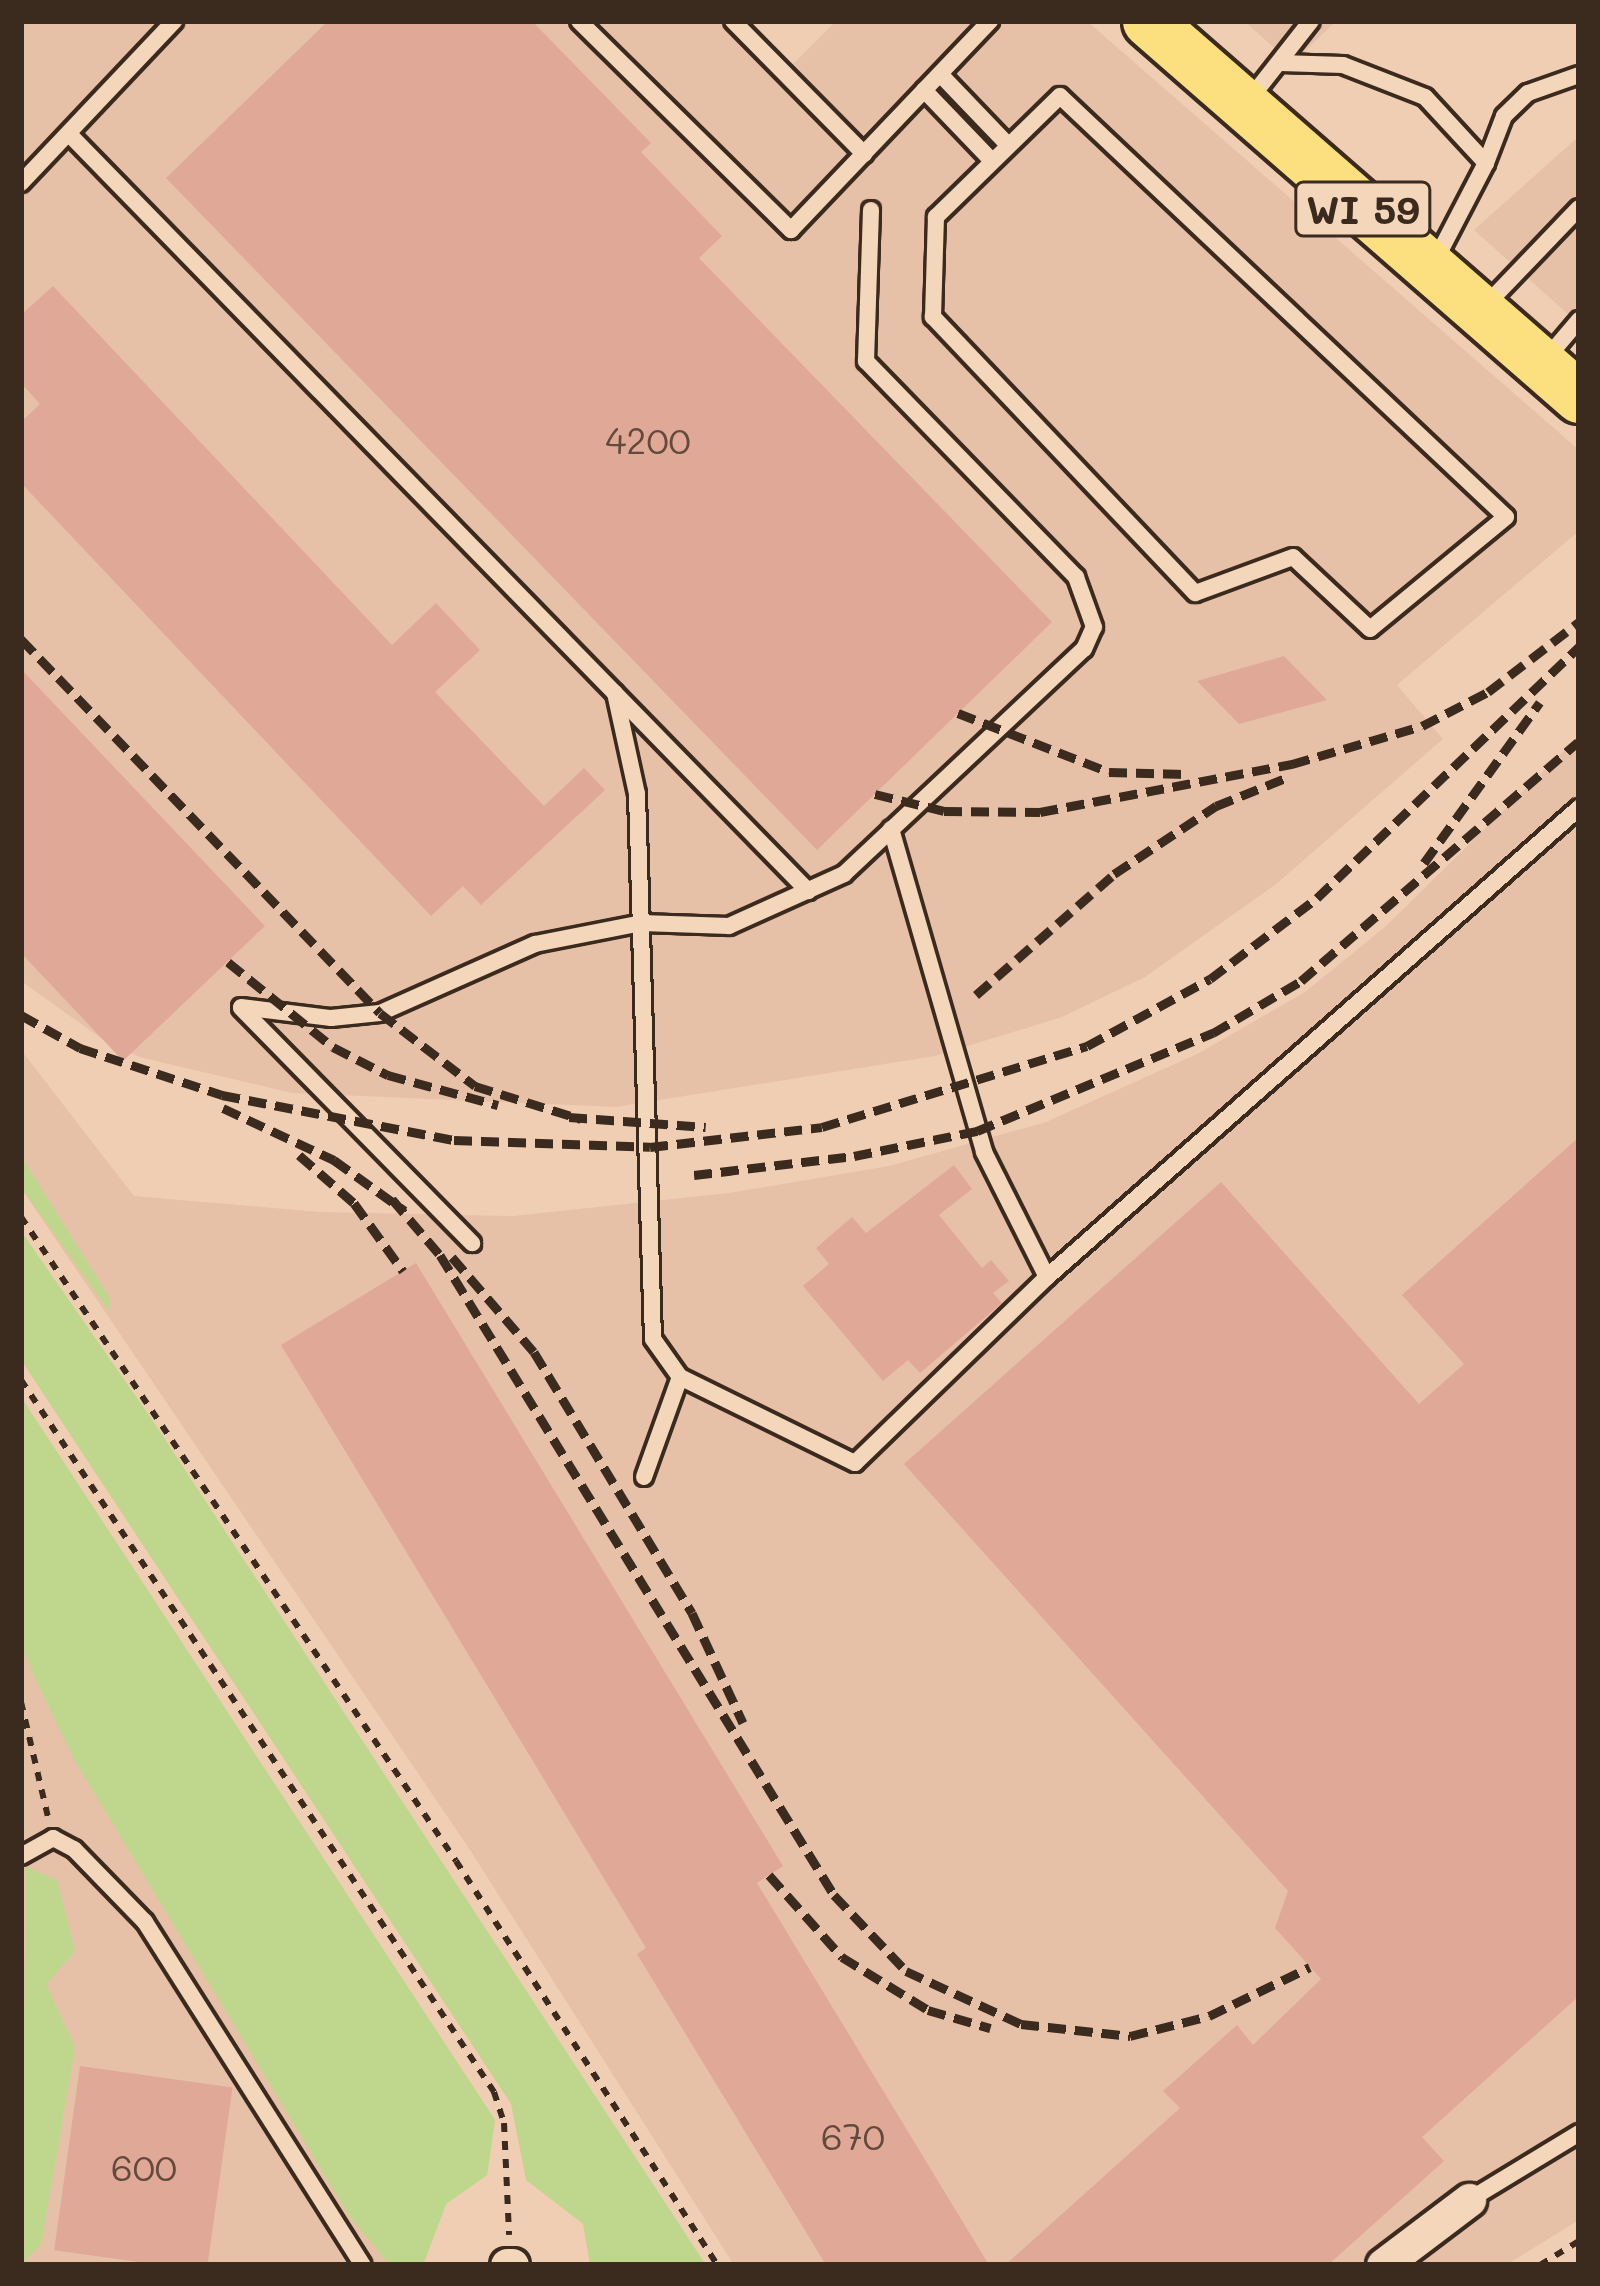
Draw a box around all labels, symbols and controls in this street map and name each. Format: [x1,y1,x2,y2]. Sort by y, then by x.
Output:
road number: WI 59 [1294,176,1432,242]
house number: 4200 [605,418,691,462]
house number: 670 [821,2114,885,2158]
house number: 600 [111,2145,177,2189]

